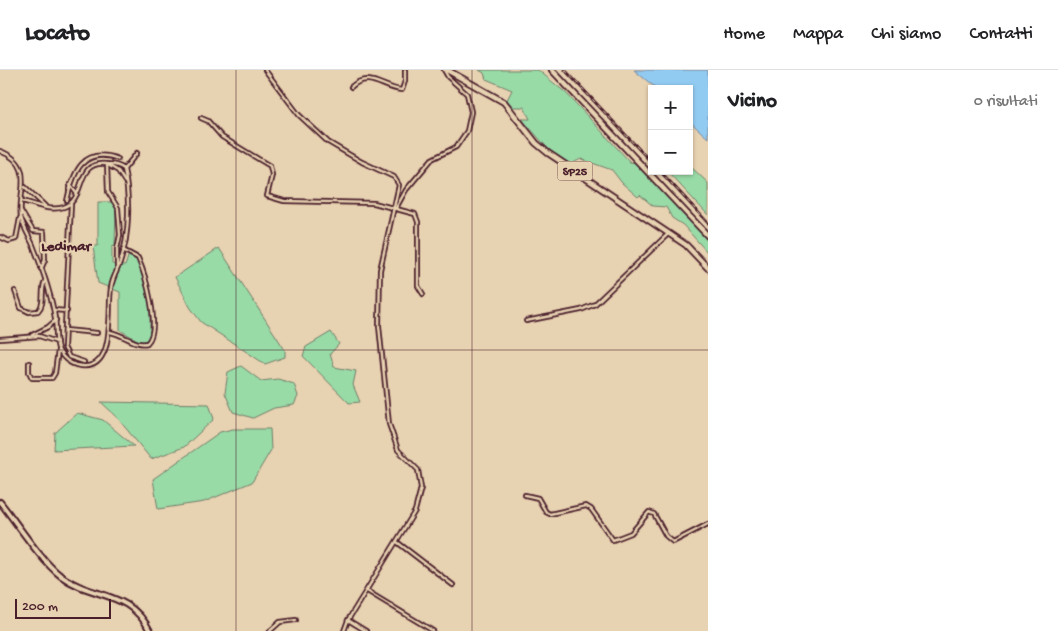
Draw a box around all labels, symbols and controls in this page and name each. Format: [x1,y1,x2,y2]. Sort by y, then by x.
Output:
text: Locato [25,20,90,49]
text: Home [723,24,765,45]
text: Mappa [793,24,843,45]
text: Chi siamo [871,24,941,45]
text: Contatti [969,24,1033,45]
map controls [648,85,693,175]
button: + [648,85,693,130]
text: Vicino [728,90,777,115]
text: 0 risultati [974,93,1038,112]
button: − [648,130,693,175]
road number: SP25 [558,162,592,180]
district label: Ledimar [41,238,92,256]
scale bar [15,596,111,619]
text: 200 m [22,599,58,616]

